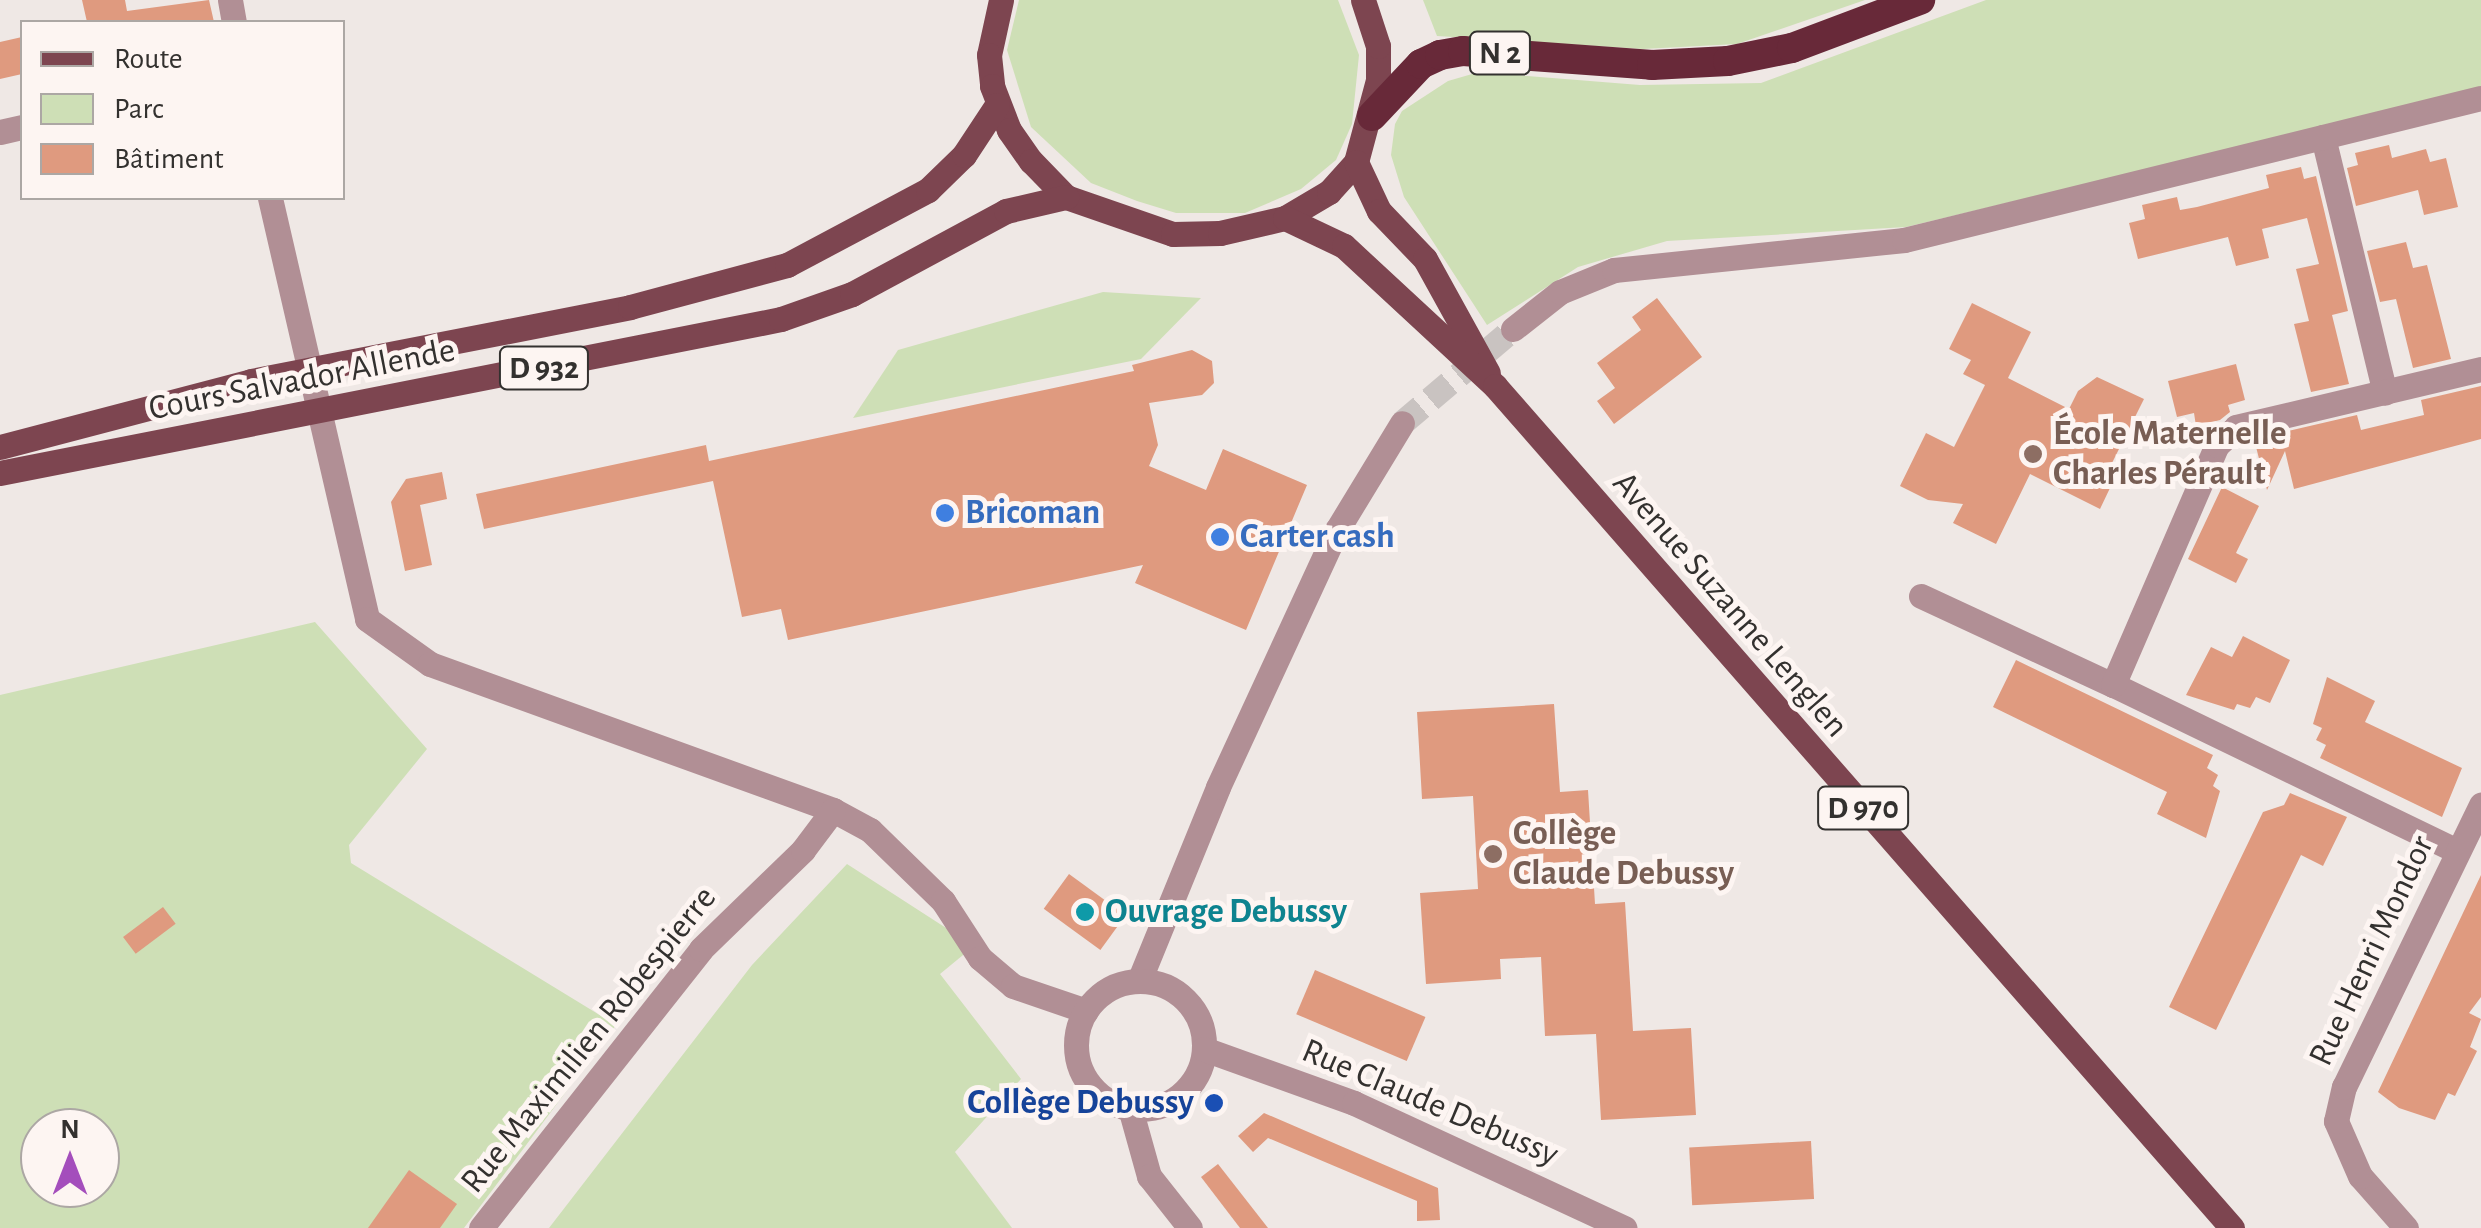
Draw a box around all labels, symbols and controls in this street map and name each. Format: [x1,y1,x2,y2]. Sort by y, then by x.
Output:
legend [20,20,345,200]
road number: N 2 [1468,26,1532,80]
text: Route [114,44,183,74]
text: Parc [114,94,164,124]
text: Bâtiment [114,144,224,174]
street label: Cours Salvador Allende [145,330,459,430]
road number: D 932 [496,341,592,395]
place label: École Maternelle Charles Pérault [2053,413,2286,495]
marker: École Maternelle Charles Pérault [2022,443,2044,465]
street label: Avenue Suzanne Lenglen [1603,464,1857,746]
place label: Bricoman [965,492,1100,534]
marker: Bricoman [934,502,956,524]
place label: Carter cash [1240,516,1395,558]
marker: Carter cash [1209,526,1231,548]
road number: D 970 [1816,781,1910,835]
place label: Collège Claude Debussy [1513,813,1734,895]
street label: Rue Henri Mondor [2300,829,2444,1073]
marker: Collège Claude Debussy [1482,843,1504,865]
street label: Rue Maximilien Robespierre [452,878,726,1202]
place label: Ouvrage Debussy [1105,891,1347,933]
marker: Ouvrage Debussy [1074,901,1096,923]
street label: Rue Claude Debussy [1295,1030,1565,1176]
place label: Collège Debussy [967,1082,1194,1124]
marker: Collège Debussy [1203,1092,1225,1114]
north arrow [20,1108,120,1208]
text: N [60,1116,80,1144]

